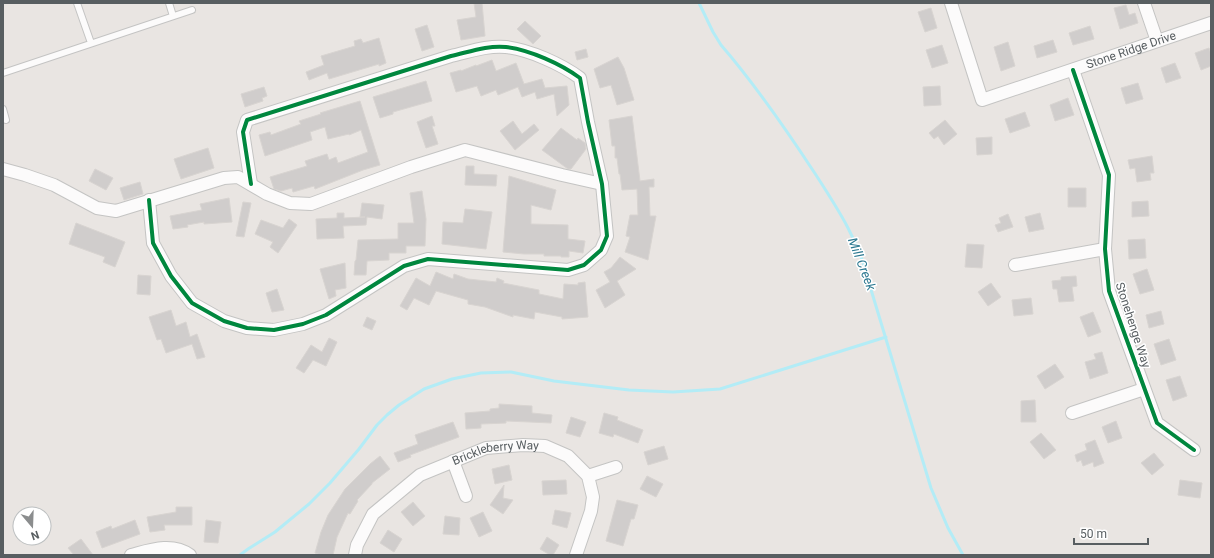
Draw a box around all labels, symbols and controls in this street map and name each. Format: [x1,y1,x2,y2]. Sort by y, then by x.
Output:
street label: Stone Ridge Drive [1084,28,1178,72]
water label: Mill Creek [845,235,879,293]
street label: Stonehenge Way [1113,281,1154,370]
street label: Brickleberry Way [450,438,539,468]
north arrow [12,506,52,546]
scale bar [1074,520,1148,546]
text: 50 m [1080,527,1107,541]
text: N [29,528,41,542]

